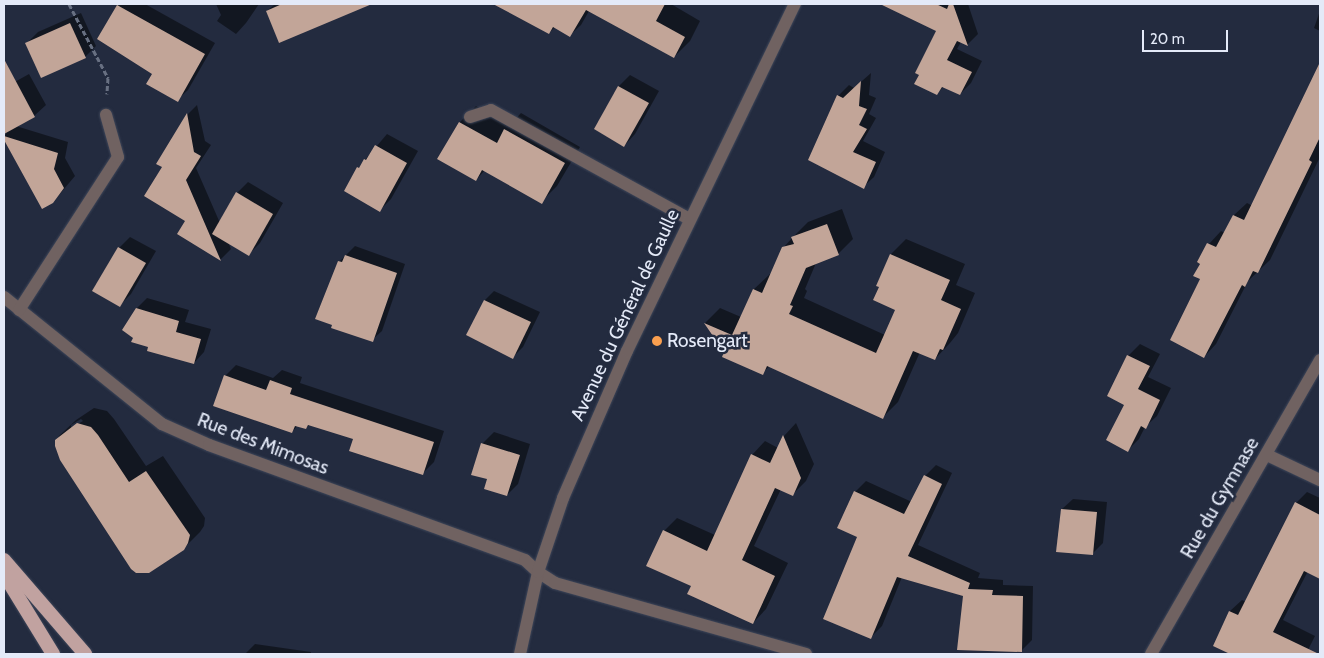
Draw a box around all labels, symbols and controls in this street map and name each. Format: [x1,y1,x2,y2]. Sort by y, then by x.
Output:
scale bar [1144,20,1230,52]
text: 20 m [1150,30,1185,48]
street label: Avenue du Général de Gaulle [566,206,684,424]
place label: Rosengart [667,330,748,352]
marker: Rosengart [651,335,663,347]
street label: Rue des Mimosas [194,408,332,480]
street label: Rue du Gymnase [1176,433,1264,563]

